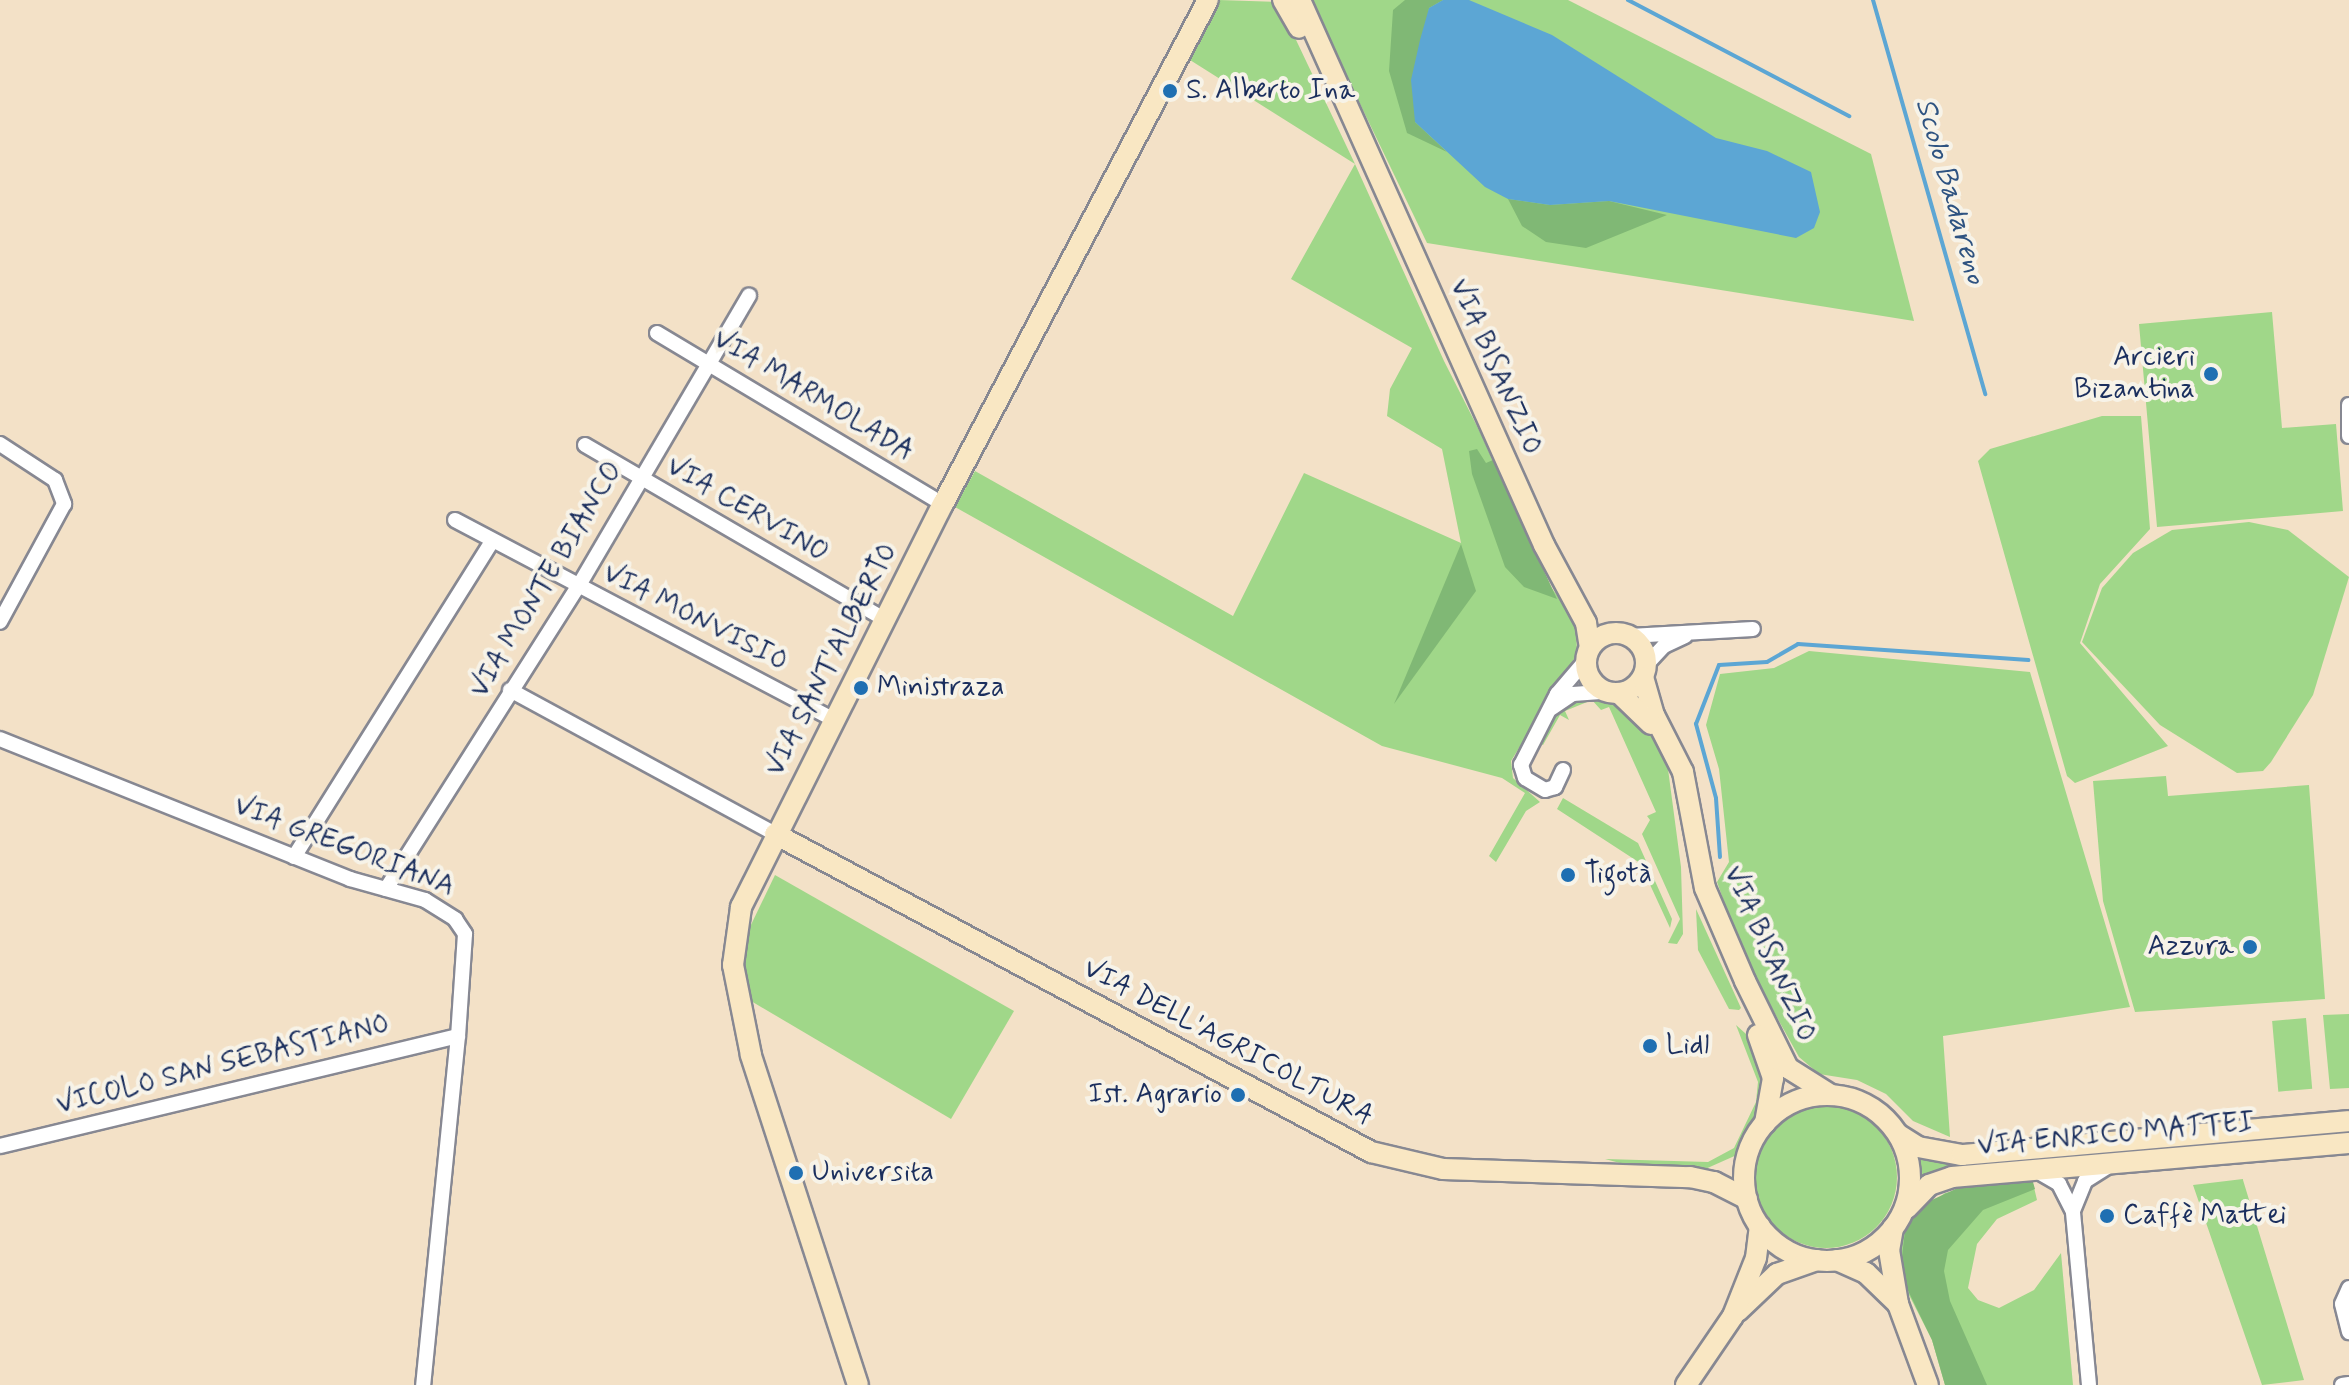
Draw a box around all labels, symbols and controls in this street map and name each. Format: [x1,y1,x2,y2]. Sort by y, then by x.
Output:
place label: S. Alberto Ina [1186,74,1351,108]
marker: S. Alberto Ina [1161,82,1179,100]
water label: Scolo Badareno [1907,96,1993,286]
street label: VIA BISANZIO [1441,274,1549,460]
street label: VIA MARMOLADA [706,323,920,469]
place label: Arcieri Bizantina [2074,341,2195,407]
marker: Arcieri Bizantina [2202,365,2220,383]
street label: VIA CERVINO [660,450,834,570]
street label: VIA MONTE BIANCO [463,455,631,705]
street label: VIA SANT'ALBERTO [759,538,905,782]
street label: VIA MONVISIO [598,558,792,678]
place label: Ministraza [877,671,1005,705]
marker: Ministraza [852,679,870,697]
street label: VIA GREGORIANA [233,791,455,903]
place label: Tigotà [1584,858,1652,892]
street label: VIA BISANZIO [1715,861,1823,1047]
marker: Tigotà [1559,866,1577,884]
place label: Azzura [2147,930,2234,964]
marker: Azzura [2241,938,2259,956]
street label: VIA DELL'AGRICOLTURA [1077,952,1379,1134]
street label: VICOLO SAN SEBASTIANO [58,1009,388,1121]
place label: Lidl [1666,1029,1709,1063]
marker: Lidl [1641,1037,1659,1055]
place label: Ist. Agrario [1088,1078,1222,1112]
marker: Ist. Agrario [1229,1086,1247,1104]
street label: VIA ENRICO MATTEI [1978,1106,2254,1164]
place label: Universita [812,1156,934,1190]
marker: Universita [787,1164,805,1182]
place label: Caffè Mattei [2123,1199,2286,1233]
marker: Caffè Mattei [2098,1207,2116,1225]

